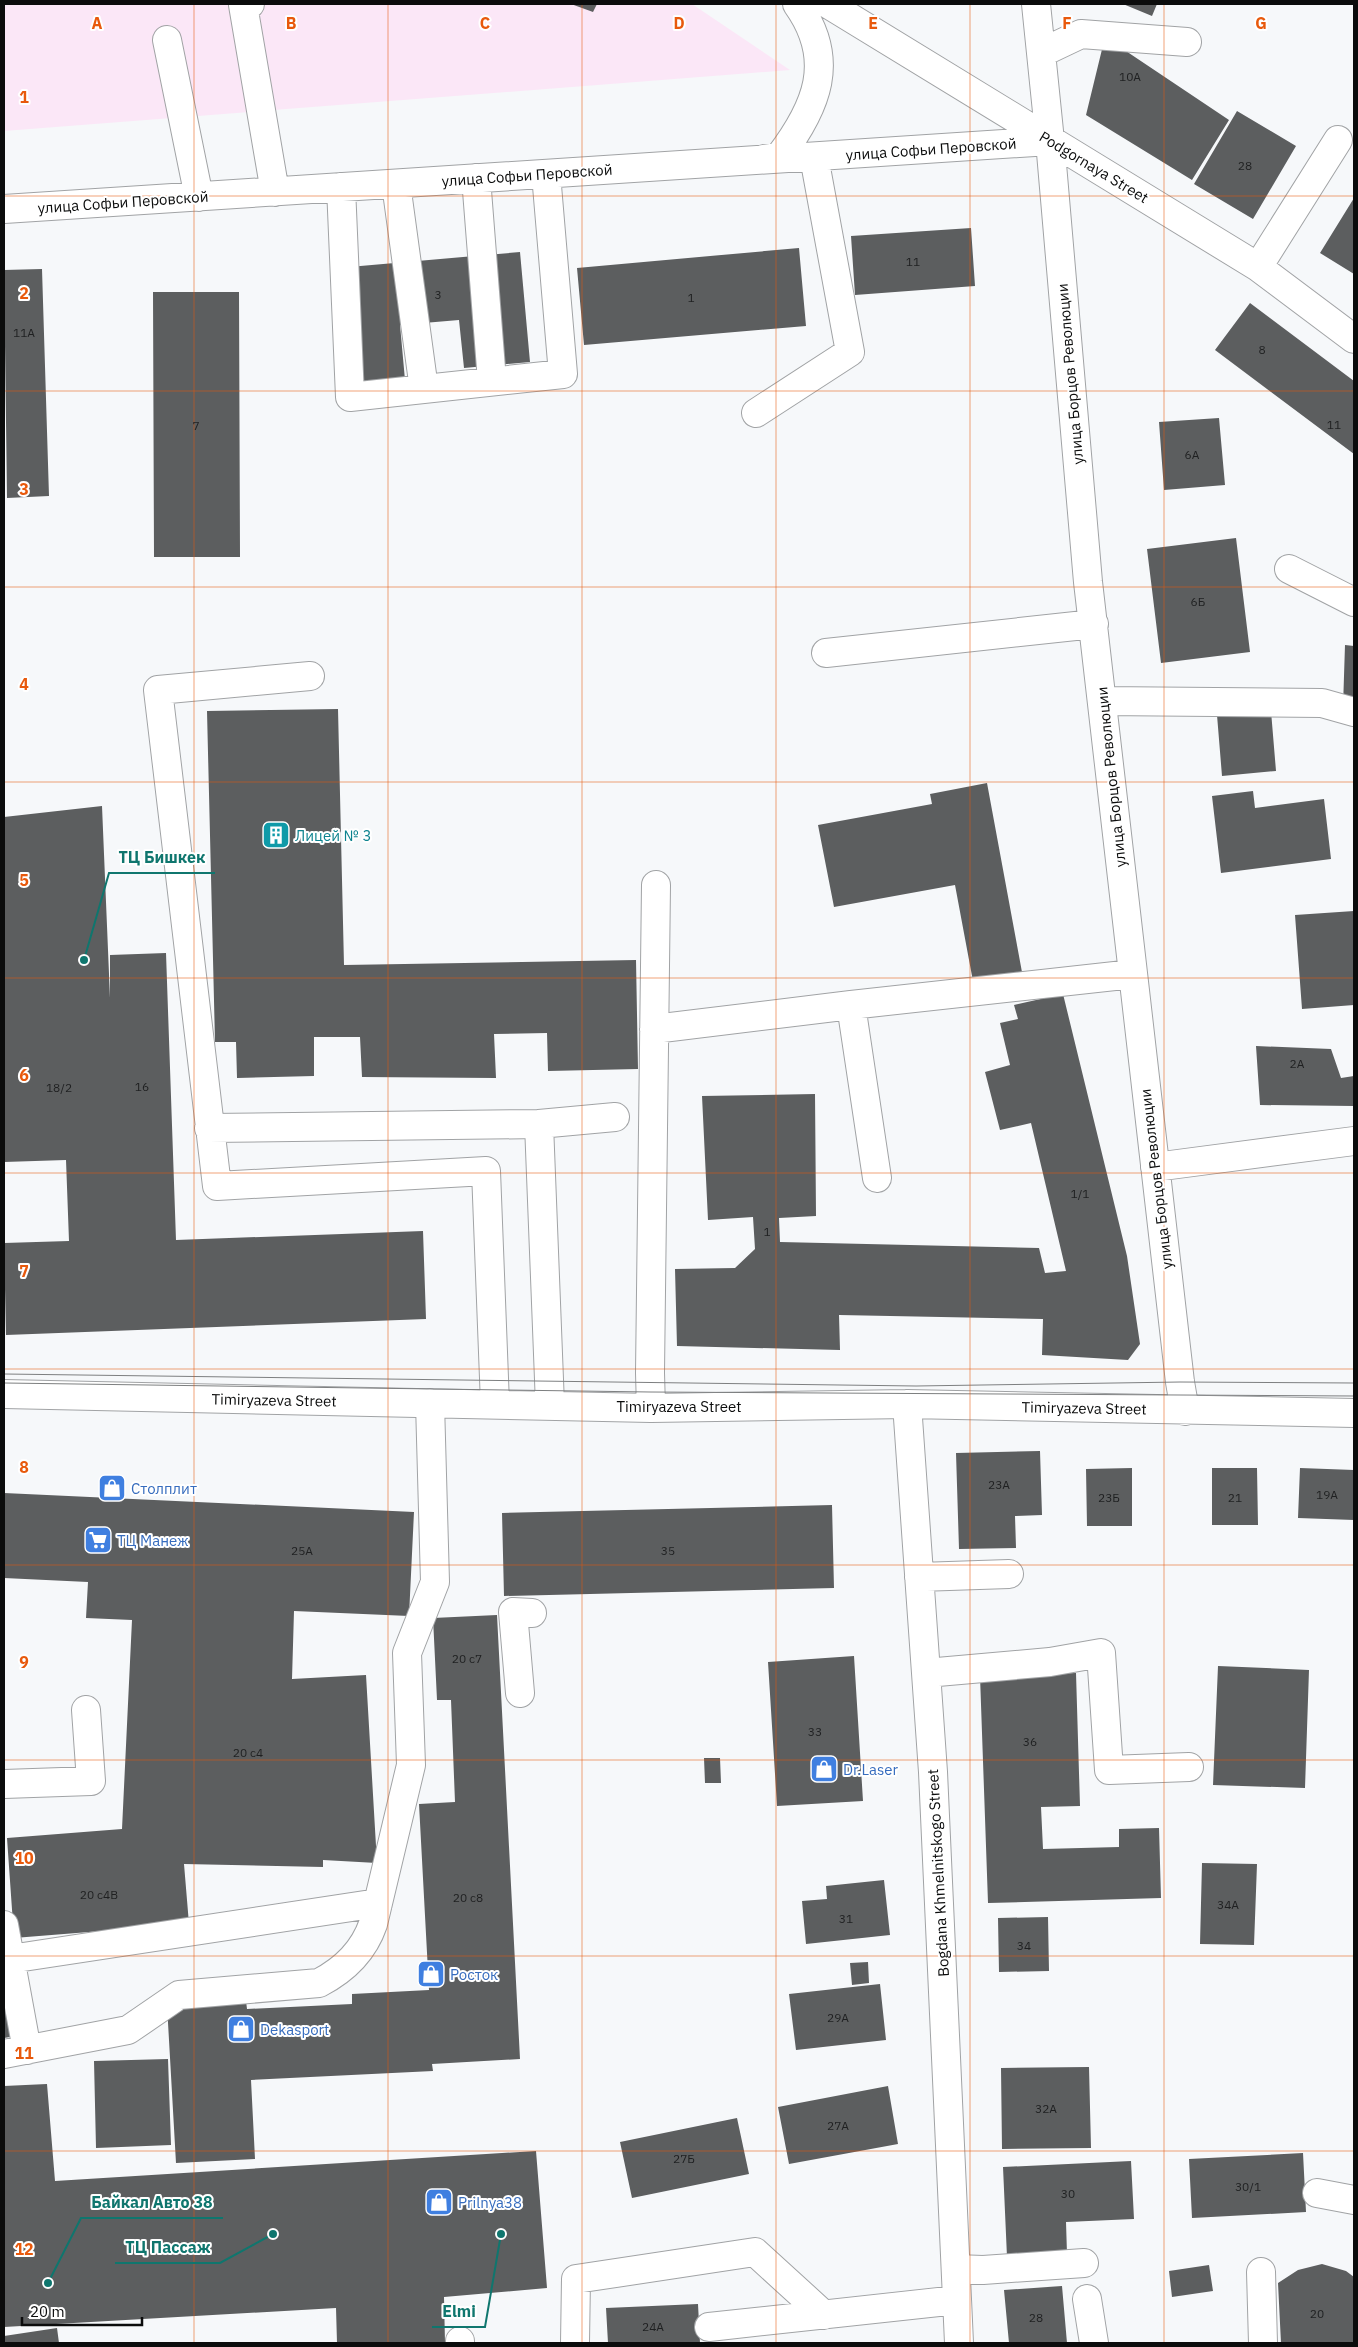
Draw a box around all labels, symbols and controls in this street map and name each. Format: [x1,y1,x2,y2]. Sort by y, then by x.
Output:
text: A [92,13,103,33]
text: B [286,13,297,33]
text: C [480,13,490,33]
text: D [673,13,685,33]
text: E [868,13,878,33]
text: F [1062,13,1072,33]
text: G [1255,13,1267,33]
house number: 10А [1119,69,1141,84]
text: 1 [19,87,29,107]
street label: Podgornaya Street [1036,127,1152,207]
street label: улица Софьи Перовской [845,134,1017,164]
house number: 28 [1238,158,1252,173]
street label: улица Софьи Перовской [441,160,613,190]
street label: улица Софьи Перовской [37,187,209,217]
house number: 11 [906,254,920,269]
text: 2 [19,283,29,303]
street label: улица Борцов Революции [1053,283,1087,465]
house number: 3 [434,287,442,302]
house number: 1 [687,290,695,305]
house number: 11А [13,325,35,340]
house number: 8 [1258,342,1266,357]
house number: 11 [1327,417,1341,432]
house number: 7 [192,418,200,433]
house number: 6А [1185,447,1200,462]
text: 3 [19,479,29,499]
house number: 6Б [1191,594,1205,609]
text: 4 [19,674,29,694]
street label: улица Борцов Революции [1092,686,1130,868]
building icon: Лицей № 3 [261,820,291,850]
place label: Лицей № 3 [295,826,372,845]
callout: ТЦ Бишкек [109,842,215,873]
text: ТЦ Бишкек [119,847,206,867]
text: 5 [19,870,29,890]
house number: 2А [1290,1056,1305,1071]
text: 6 [19,1065,29,1085]
house number: 16 [135,1079,149,1094]
house number: 18/2 [46,1080,72,1095]
street label: улица Борцов Революции [1136,1088,1176,1270]
house number: 1/1 [1071,1186,1090,1201]
house number: 1 [763,1224,771,1239]
text: 7 [19,1261,29,1281]
street label: Timiryazeva Street [211,1389,337,1411]
street label: Timiryazeva Street [617,1397,741,1416]
street label: Timiryazeva Street [1021,1397,1147,1419]
text: 8 [19,1457,29,1477]
shop icon: Столплит [97,1473,127,1503]
house number: 23А [988,1477,1010,1492]
place label: Столплит [131,1479,197,1498]
house number: 19А [1316,1487,1338,1502]
house number: 23Б [1098,1490,1120,1505]
house number: 21 [1228,1490,1242,1505]
supermarket icon: ТЦ Манеж [83,1525,113,1555]
place label: ТЦ Манеж [117,1531,189,1550]
house number: 25А [291,1543,313,1558]
house number: 35 [661,1543,675,1558]
house number: 20 с7 [452,1651,482,1666]
text: 9 [19,1652,29,1672]
house number: 33 [808,1724,822,1739]
house number: 36 [1023,1734,1037,1749]
house number: 20 с4 [233,1745,263,1760]
shop icon: Dr.Laser [809,1754,839,1784]
place label: Dr.Laser [843,1760,899,1779]
street label: Bogdana Khmelnitskogo Street [923,1769,953,1977]
text: 10 [14,1848,34,1868]
house number: 20 с4В [80,1887,118,1902]
house number: 20 с8 [453,1890,483,1905]
house number: 34А [1217,1897,1239,1912]
house number: 31 [839,1911,853,1926]
house number: 34 [1017,1938,1031,1953]
shop icon: Росток [416,1959,446,1989]
place label: Росток [450,1965,498,1984]
house number: 29А [827,2010,849,2025]
shop icon: Dekasport [226,2014,256,2044]
place label: Dekasport [260,2020,329,2039]
text: 11 [14,2043,34,2063]
house number: 32А [1035,2101,1057,2116]
house number: 27А [827,2118,849,2133]
house number: 27Б [673,2151,695,2166]
house number: 30/1 [1235,2179,1261,2194]
house number: 30 [1061,2186,1075,2201]
callout: Байкал Авто 38 [81,2187,223,2218]
shop icon: Prilnya38 [424,2187,454,2217]
text: Байкал Авто 38 [91,2192,213,2212]
place label: Prilnya38 [458,2193,522,2212]
callout: ТЦ Пассаж [115,2232,220,2263]
text: ТЦ Пассаж [125,2237,211,2257]
text: 12 [14,2239,34,2259]
scale bar [22,2294,142,2326]
callout: Elmi [432,2296,485,2327]
text: Elmi [442,2301,476,2321]
text: 20 m [30,2302,65,2321]
house number: 20 [1310,2306,1324,2321]
house number: 28 [1029,2310,1043,2325]
house number: 24А [642,2319,664,2334]

